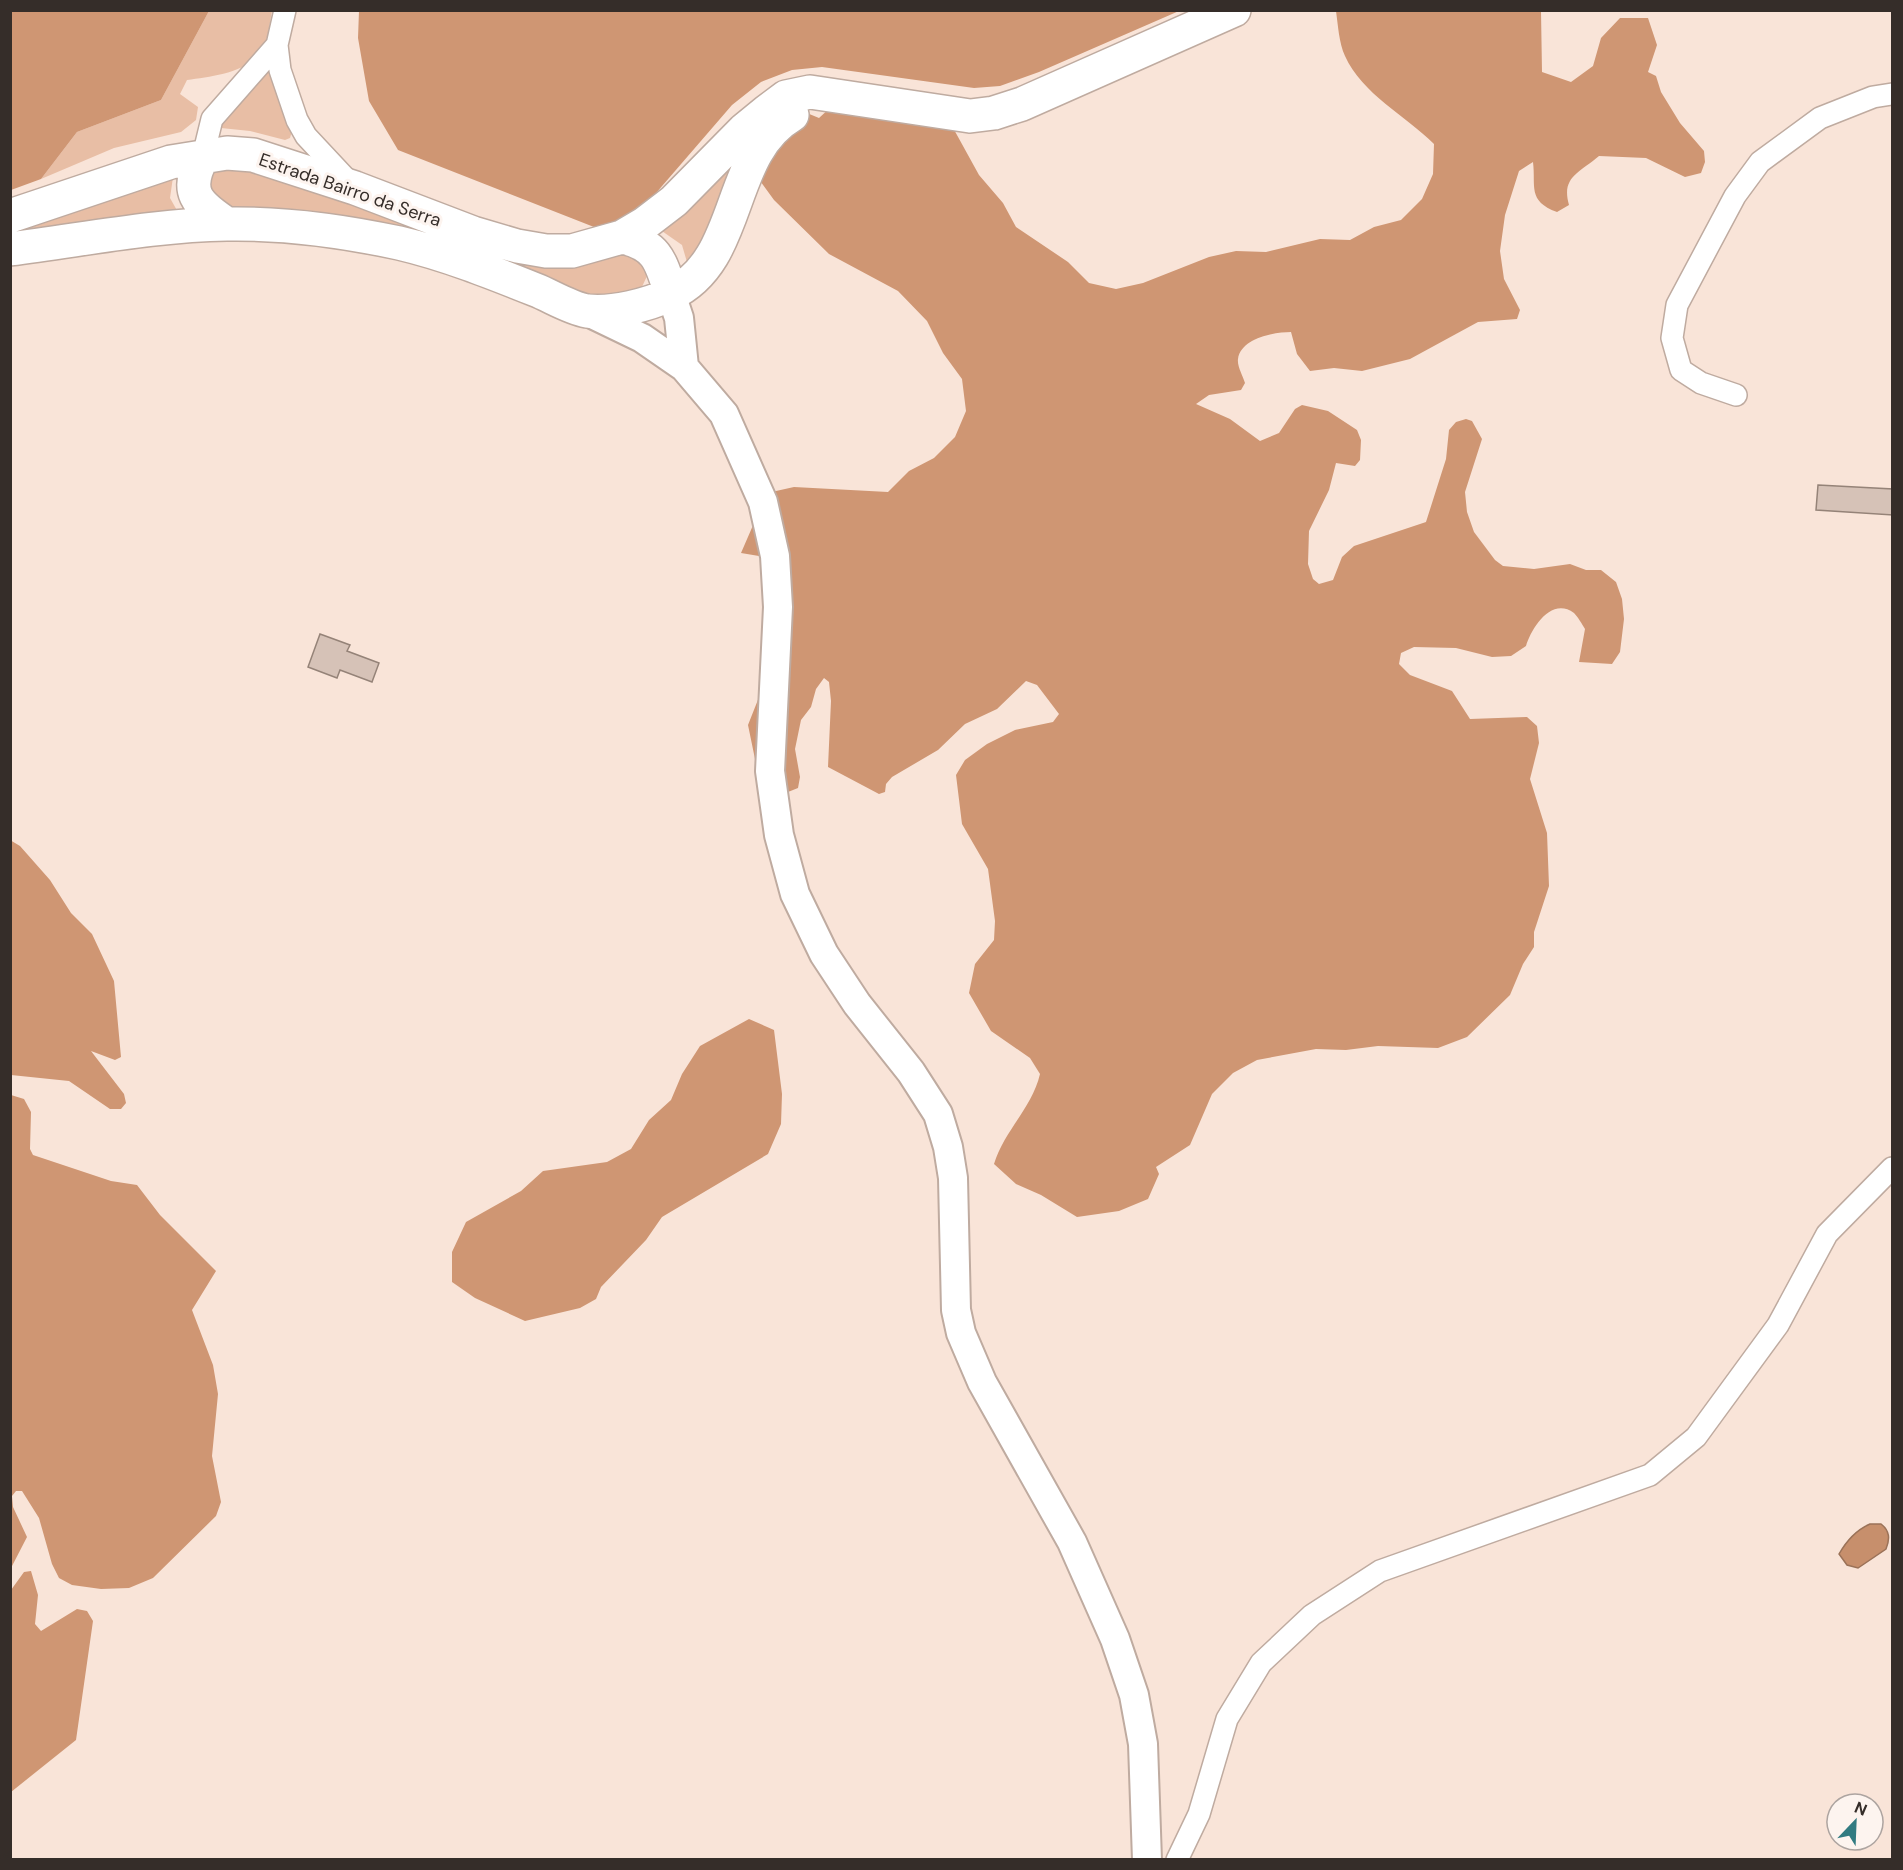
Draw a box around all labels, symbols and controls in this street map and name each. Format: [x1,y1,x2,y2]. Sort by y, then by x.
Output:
street label: Estrada Bairro da Serra [256,148,444,232]
north arrow [1825,1792,1885,1852]
text: N [1851,1797,1870,1821]

